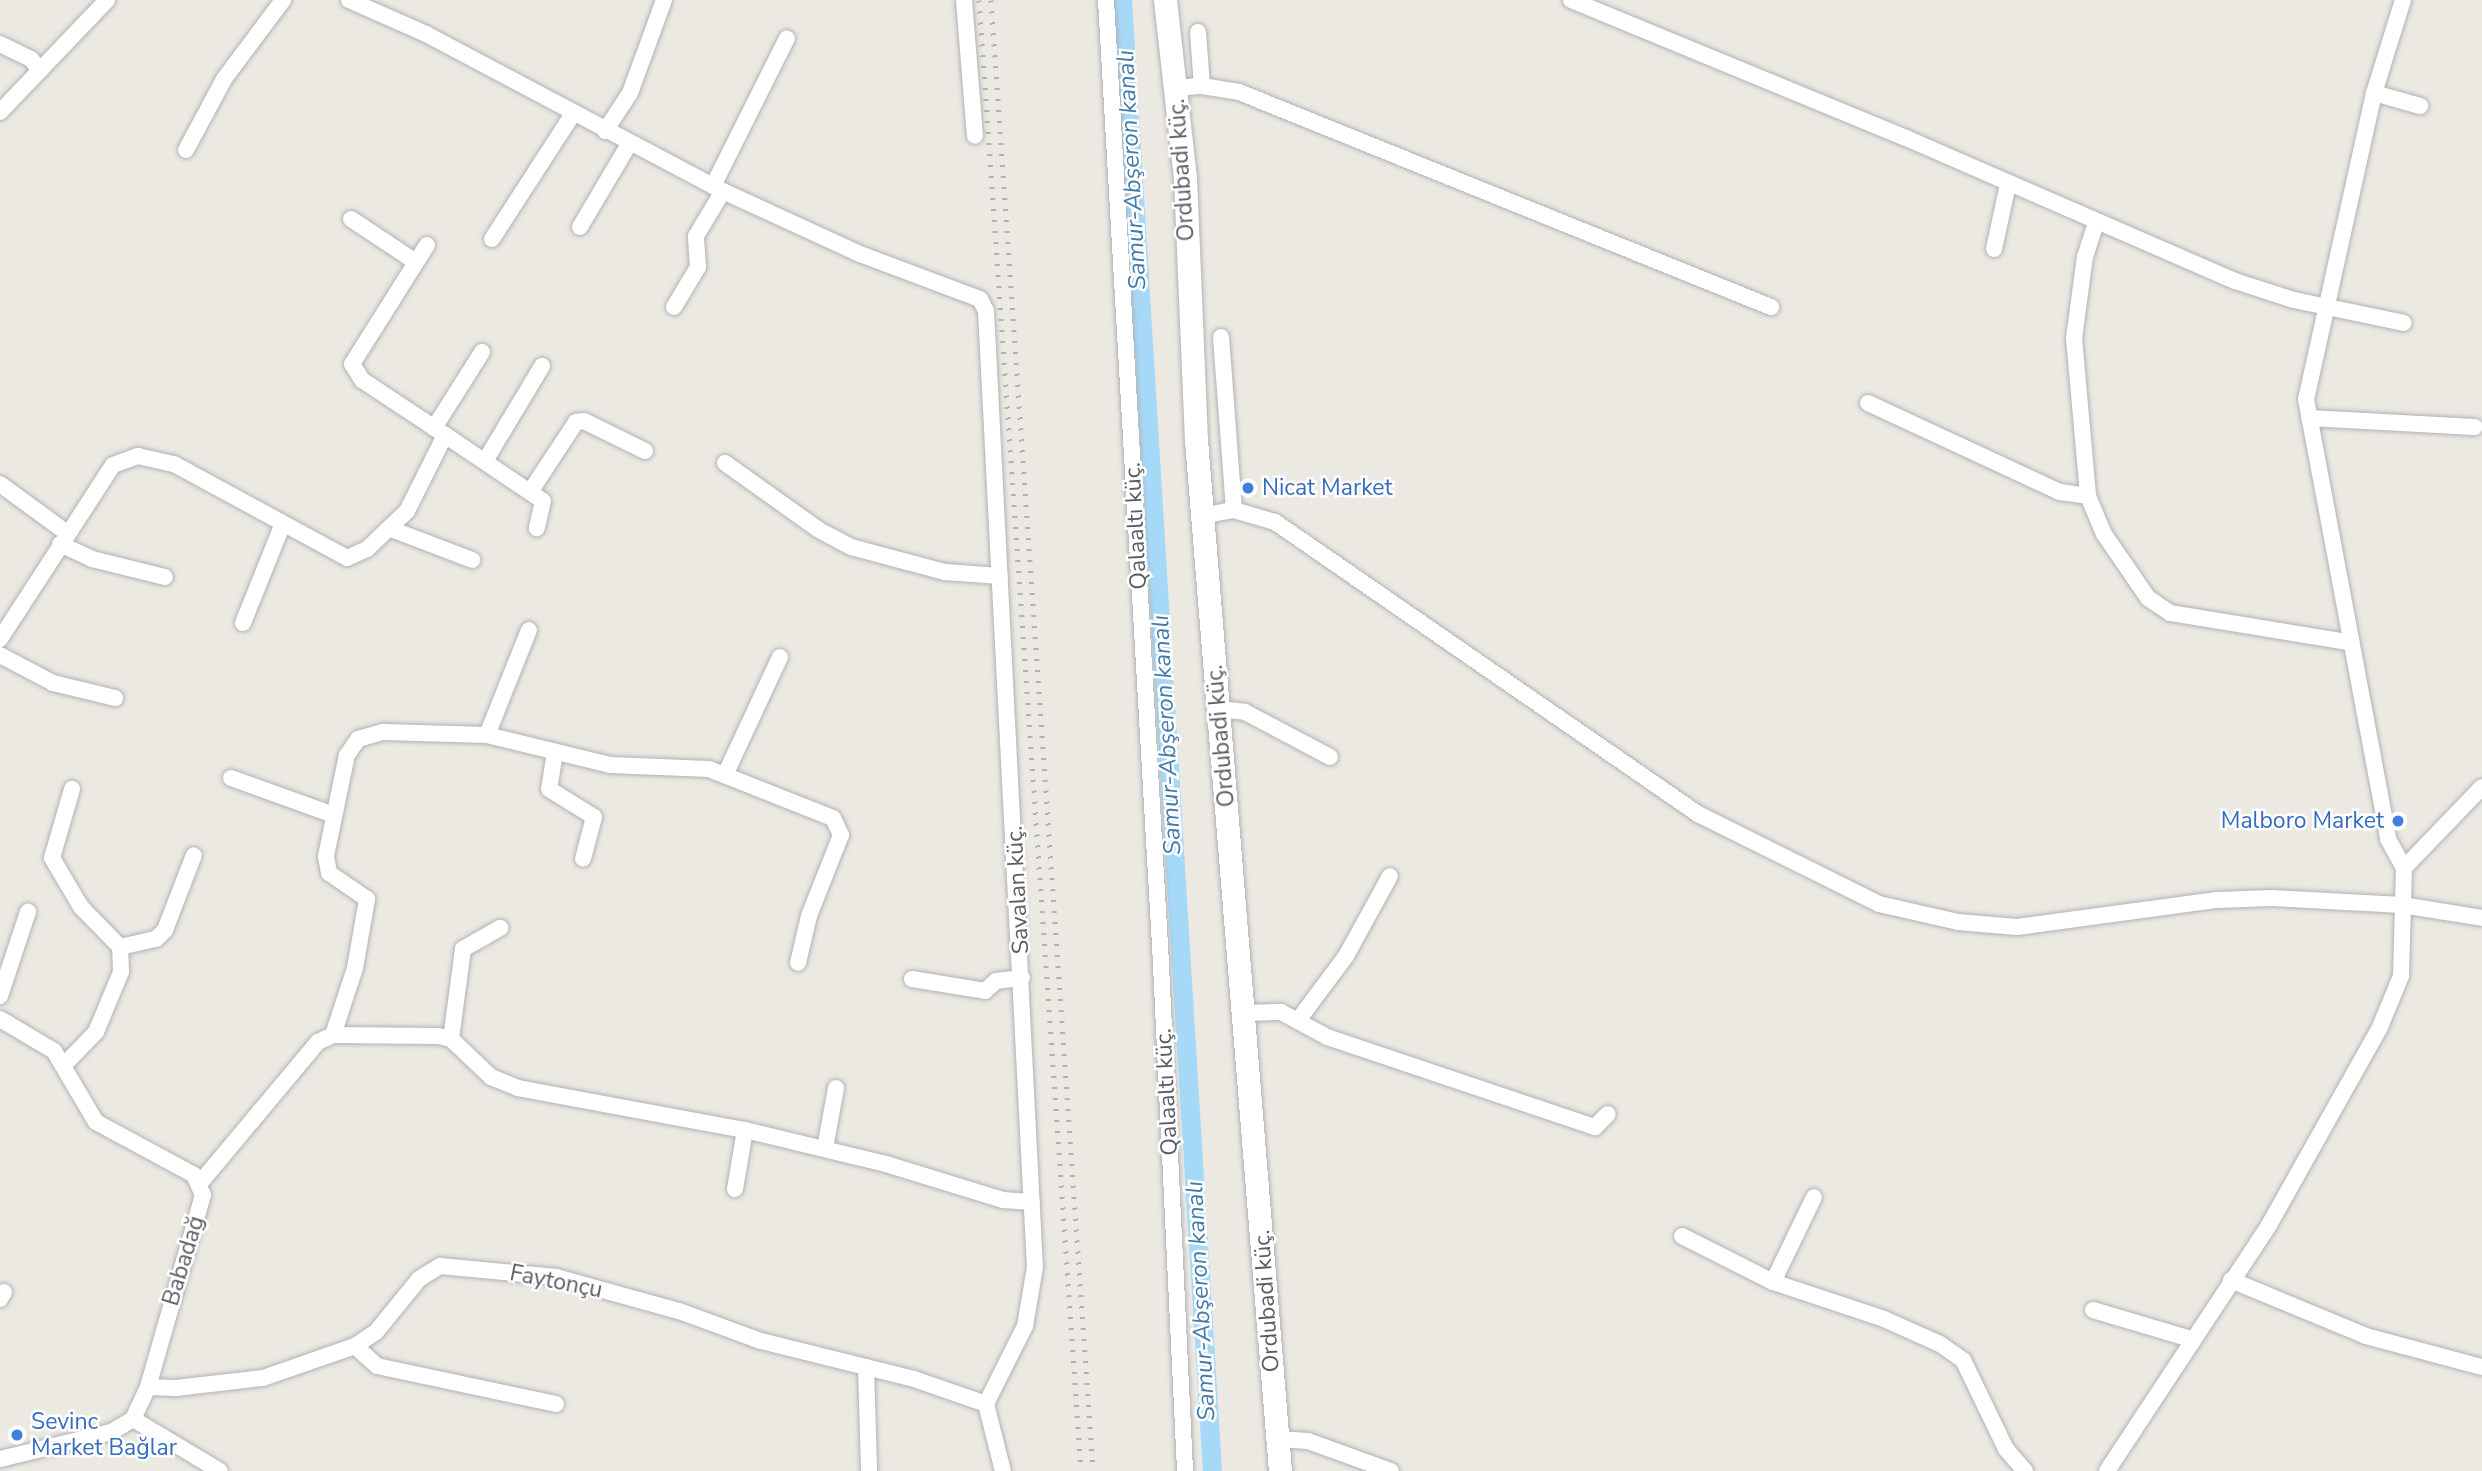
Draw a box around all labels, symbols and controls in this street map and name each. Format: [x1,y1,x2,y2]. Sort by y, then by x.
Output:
water label: Samur-Abşeron kanalı [1111,49,1153,291]
street label: Ordubadi küç. [1163,98,1201,242]
street label: Qalaaltı küç. [1119,462,1153,590]
place label: Nicat Market [1262,474,1393,502]
marker: Nicat Market [1240,480,1256,496]
water label: Samur-Abşeron kanalı [1146,614,1188,856]
street label: Ordubadi küç. [1201,664,1241,808]
place label: Malboro Market [2221,807,2384,835]
marker: Malboro Market [2390,813,2406,829]
street label: Savalan küç. [1001,825,1035,955]
street label: Qalaaltı küç. [1150,1028,1184,1156]
water label: Samur-Abşeron kanalı [1180,1180,1222,1422]
street label: Babadağ [157,1213,211,1309]
street label: Ordubadi küç. [1248,1229,1286,1373]
street label: Faytonçu [507,1260,605,1304]
place label: Sevinc Market Bağlar [31,1408,177,1462]
marker: Sevinc Market Bağlar [9,1427,25,1443]

